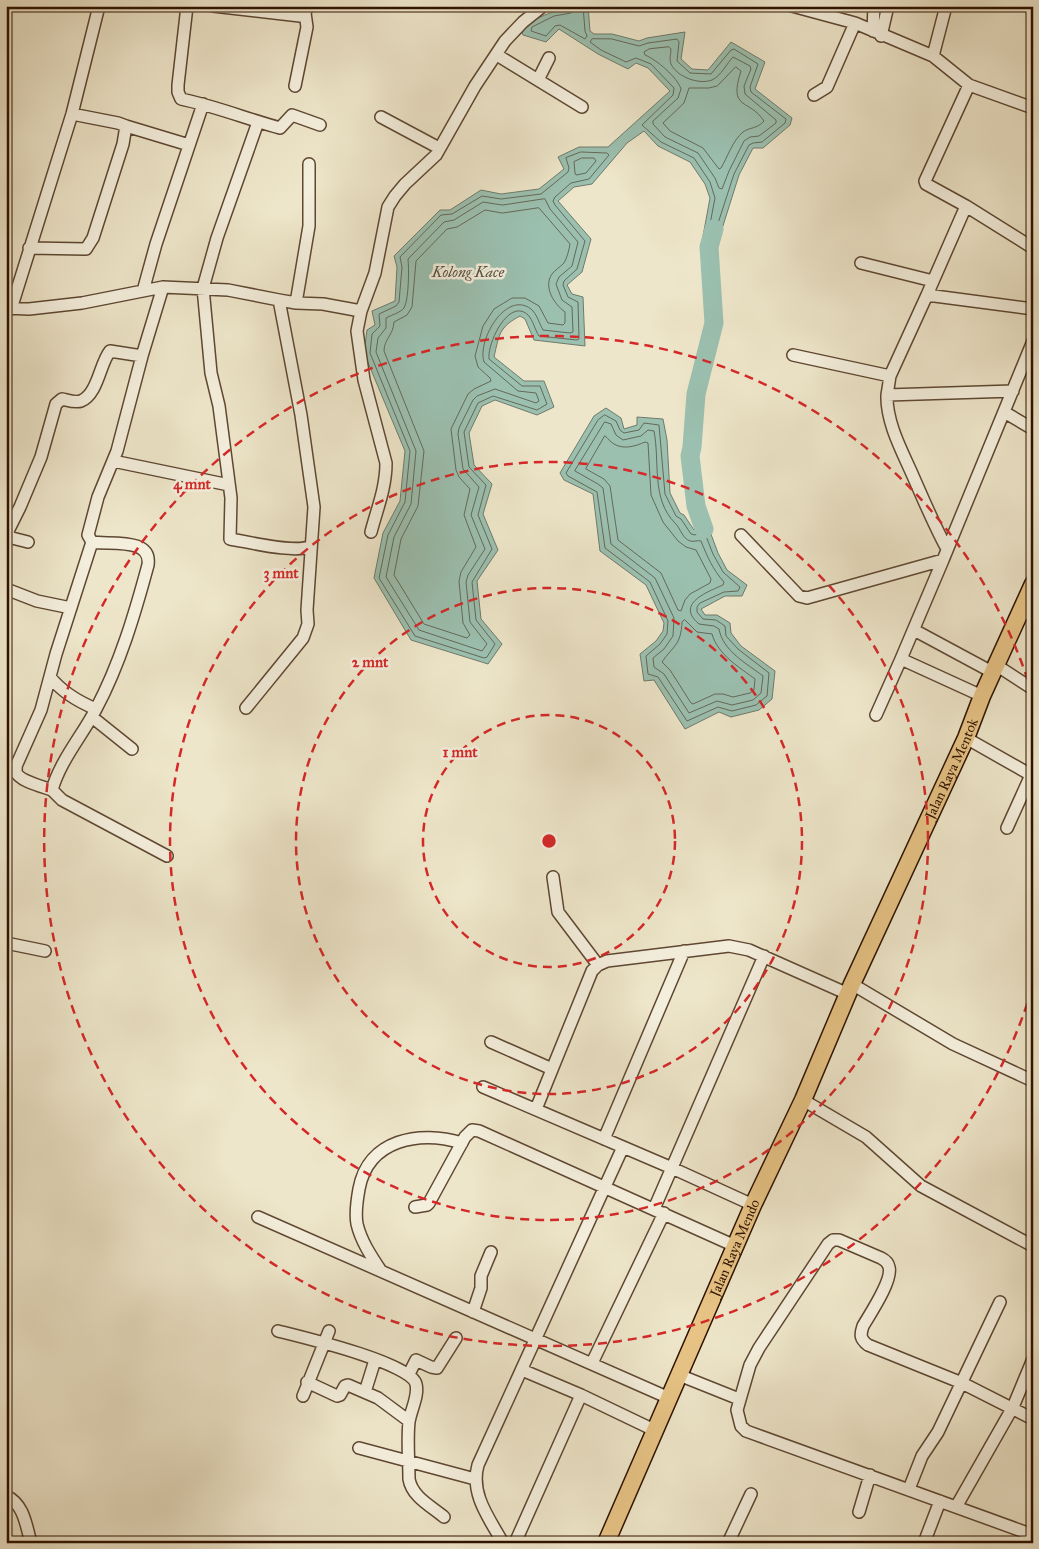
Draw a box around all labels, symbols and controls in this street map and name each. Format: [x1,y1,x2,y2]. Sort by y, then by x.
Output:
water label: Kolong Kace [431,263,505,281]
text: 4 mnt [173,475,211,494]
text: 3 mnt [263,564,299,583]
text: 2 mnt [352,653,389,671]
street label: Jalan Raya Mentok [920,715,981,824]
text: 1 mnt [442,743,478,761]
centre of rings [540,832,558,850]
street label: Jalan Raya Mendo [705,1196,763,1301]

